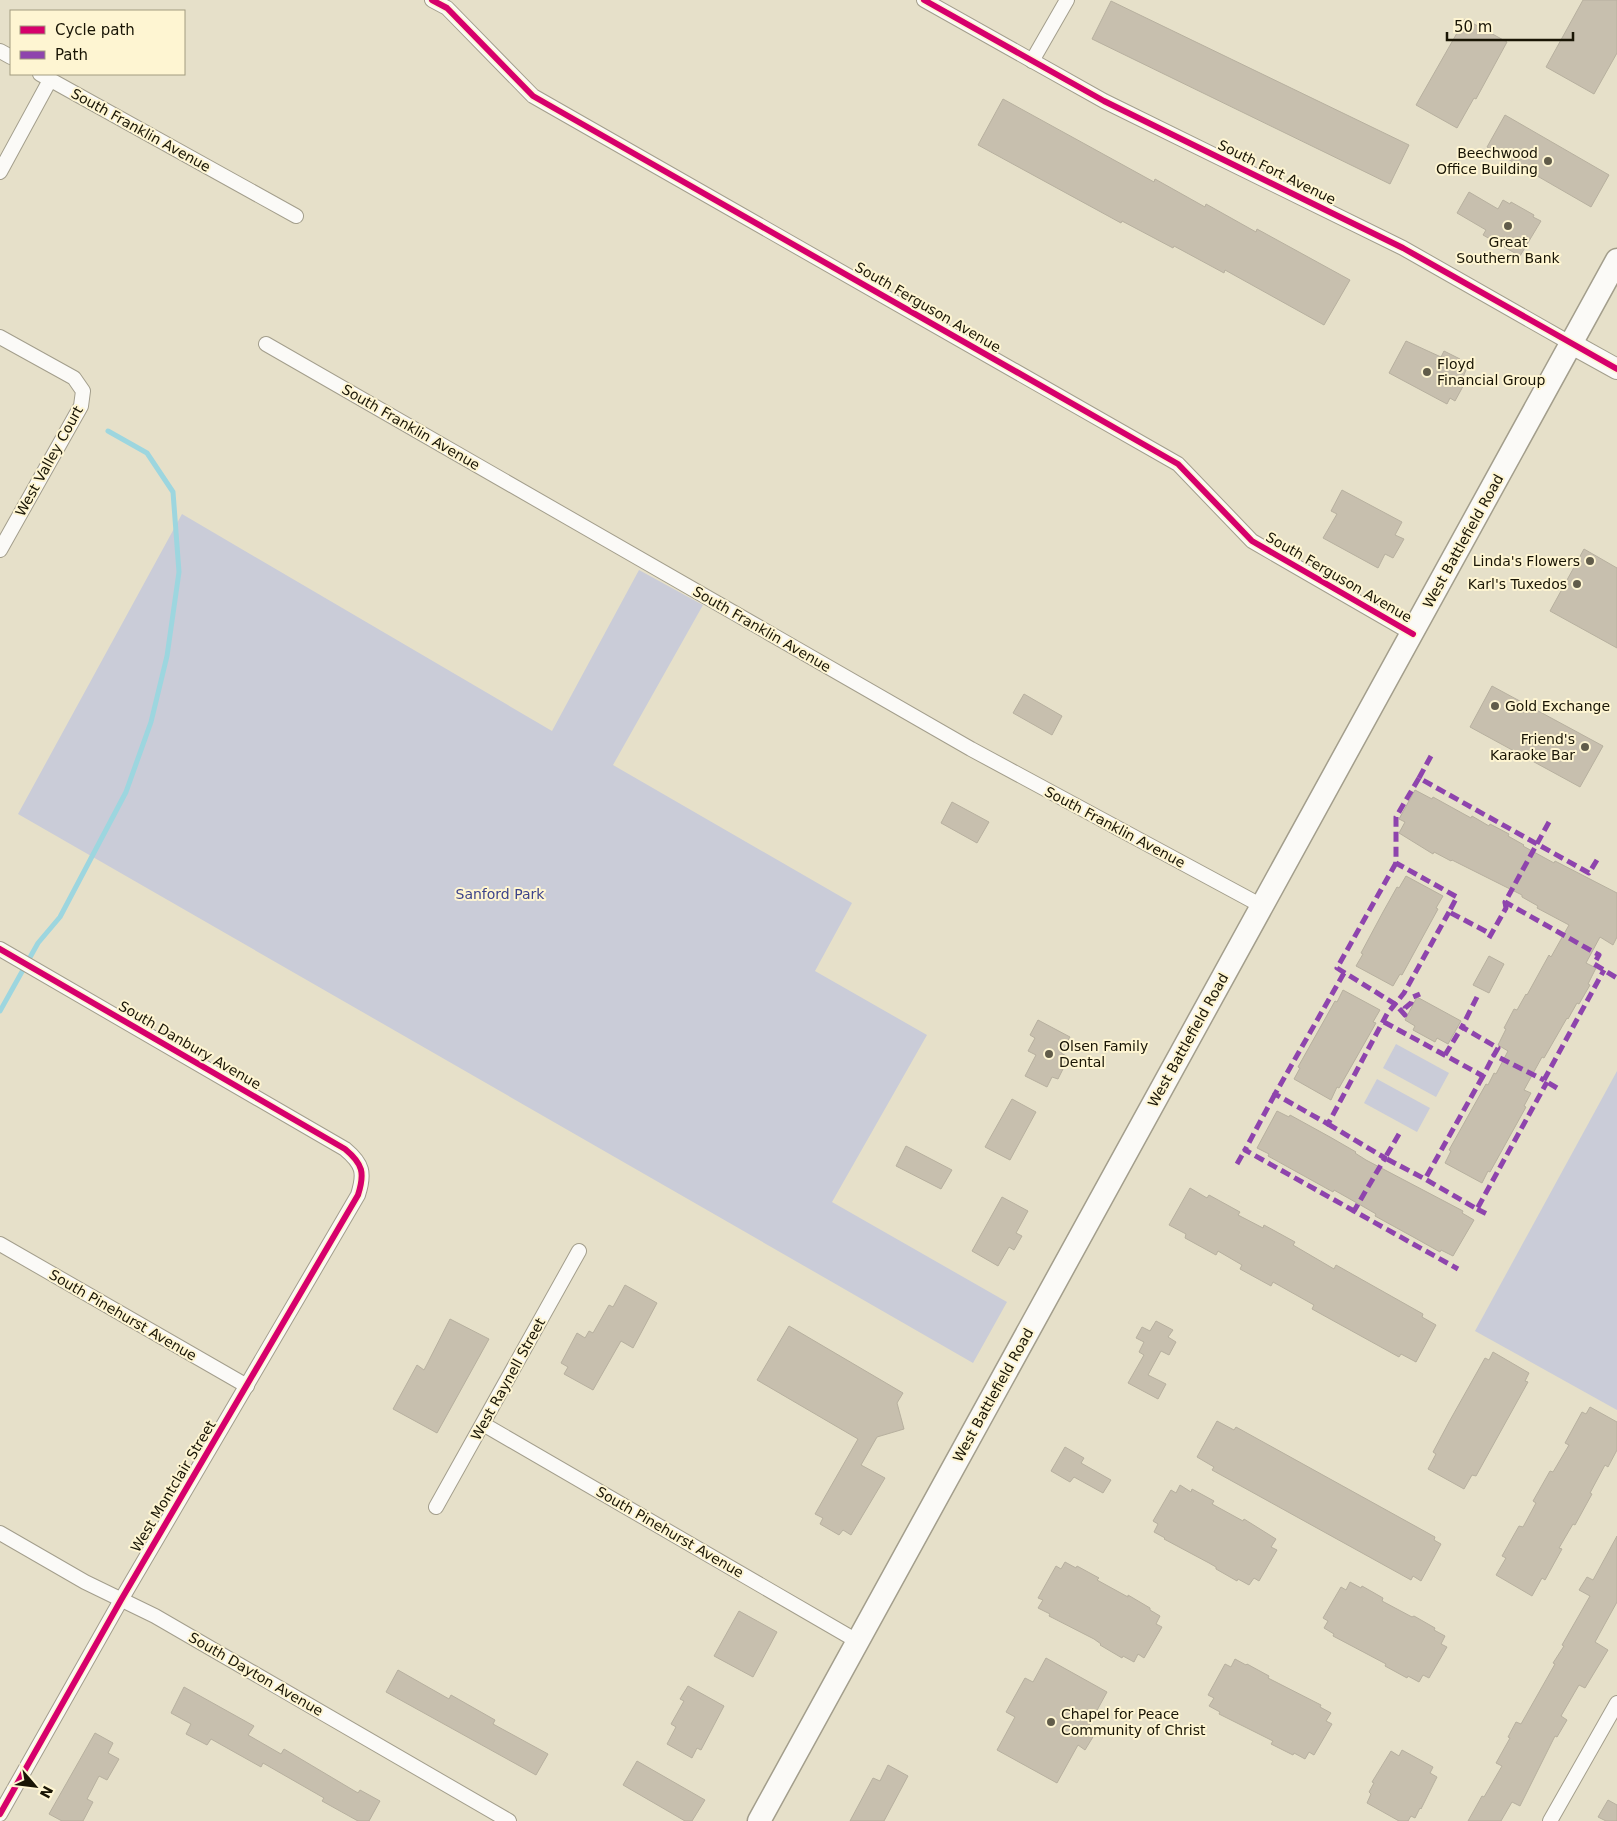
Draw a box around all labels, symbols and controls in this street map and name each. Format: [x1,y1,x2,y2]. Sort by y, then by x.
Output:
legend [10,10,185,75]
scale bar [1447,10,1573,42]
text: 50 m [1454,18,1492,36]
text: Cycle path [55,21,135,39]
text: Path [55,46,88,64]
street label: South Franklin Avenue [69,85,213,175]
street label: South Fort Avenue [1216,137,1338,207]
place label: Beechwood Office Building [1436,145,1538,177]
marker: Beechwood Office Building [1542,155,1554,167]
marker: Great Southern Bank [1502,220,1514,232]
place label: Great Southern Bank [1456,234,1561,266]
street label: South Ferguson Avenue [852,259,1004,355]
place label: Floyd Financial Group [1437,356,1545,388]
marker: Floyd Financial Group [1421,366,1433,378]
street label: South Franklin Avenue [339,381,483,473]
street label: West Valley Court [12,403,86,519]
street label: West Battlefield Road [1420,471,1506,611]
street label: South Ferguson Avenue [1263,529,1415,625]
place label: Linda's Flowers [1473,553,1580,569]
marker: Linda's Flowers [1584,555,1596,567]
place label: Karl's Tuxedos [1468,576,1567,592]
marker: Karl's Tuxedos [1571,578,1583,590]
street label: South Franklin Avenue [690,583,834,675]
place label: Gold Exchange [1505,698,1610,714]
marker: Gold Exchange [1489,700,1501,712]
place label: Friend's Karaoke Bar [1490,731,1575,763]
marker: Friend's Karaoke Bar [1579,741,1591,753]
street label: South Franklin Avenue [1042,783,1188,871]
park label: Sanford Park [456,886,545,902]
street label: West Battlefield Road [1145,970,1231,1110]
street label: South Danbury Avenue [116,998,264,1092]
place label: Olsen Family Dental [1059,1038,1148,1070]
marker: Olsen Family Dental [1043,1048,1055,1060]
street label: South Pinehurst Avenue [47,1266,199,1364]
street label: West Raynell Street [468,1315,549,1443]
street label: West Battlefield Road [950,1325,1036,1465]
street label: West Montclair Street [127,1417,219,1555]
street label: South Pinehurst Avenue [594,1483,746,1581]
street label: South Dayton Avenue [186,1629,326,1719]
place label: Chapel for Peace Community of Christ [1061,1706,1206,1738]
marker: Chapel for Peace Community of Christ [1045,1716,1057,1728]
north arrow [10,1761,60,1811]
text: N [37,1783,56,1801]

